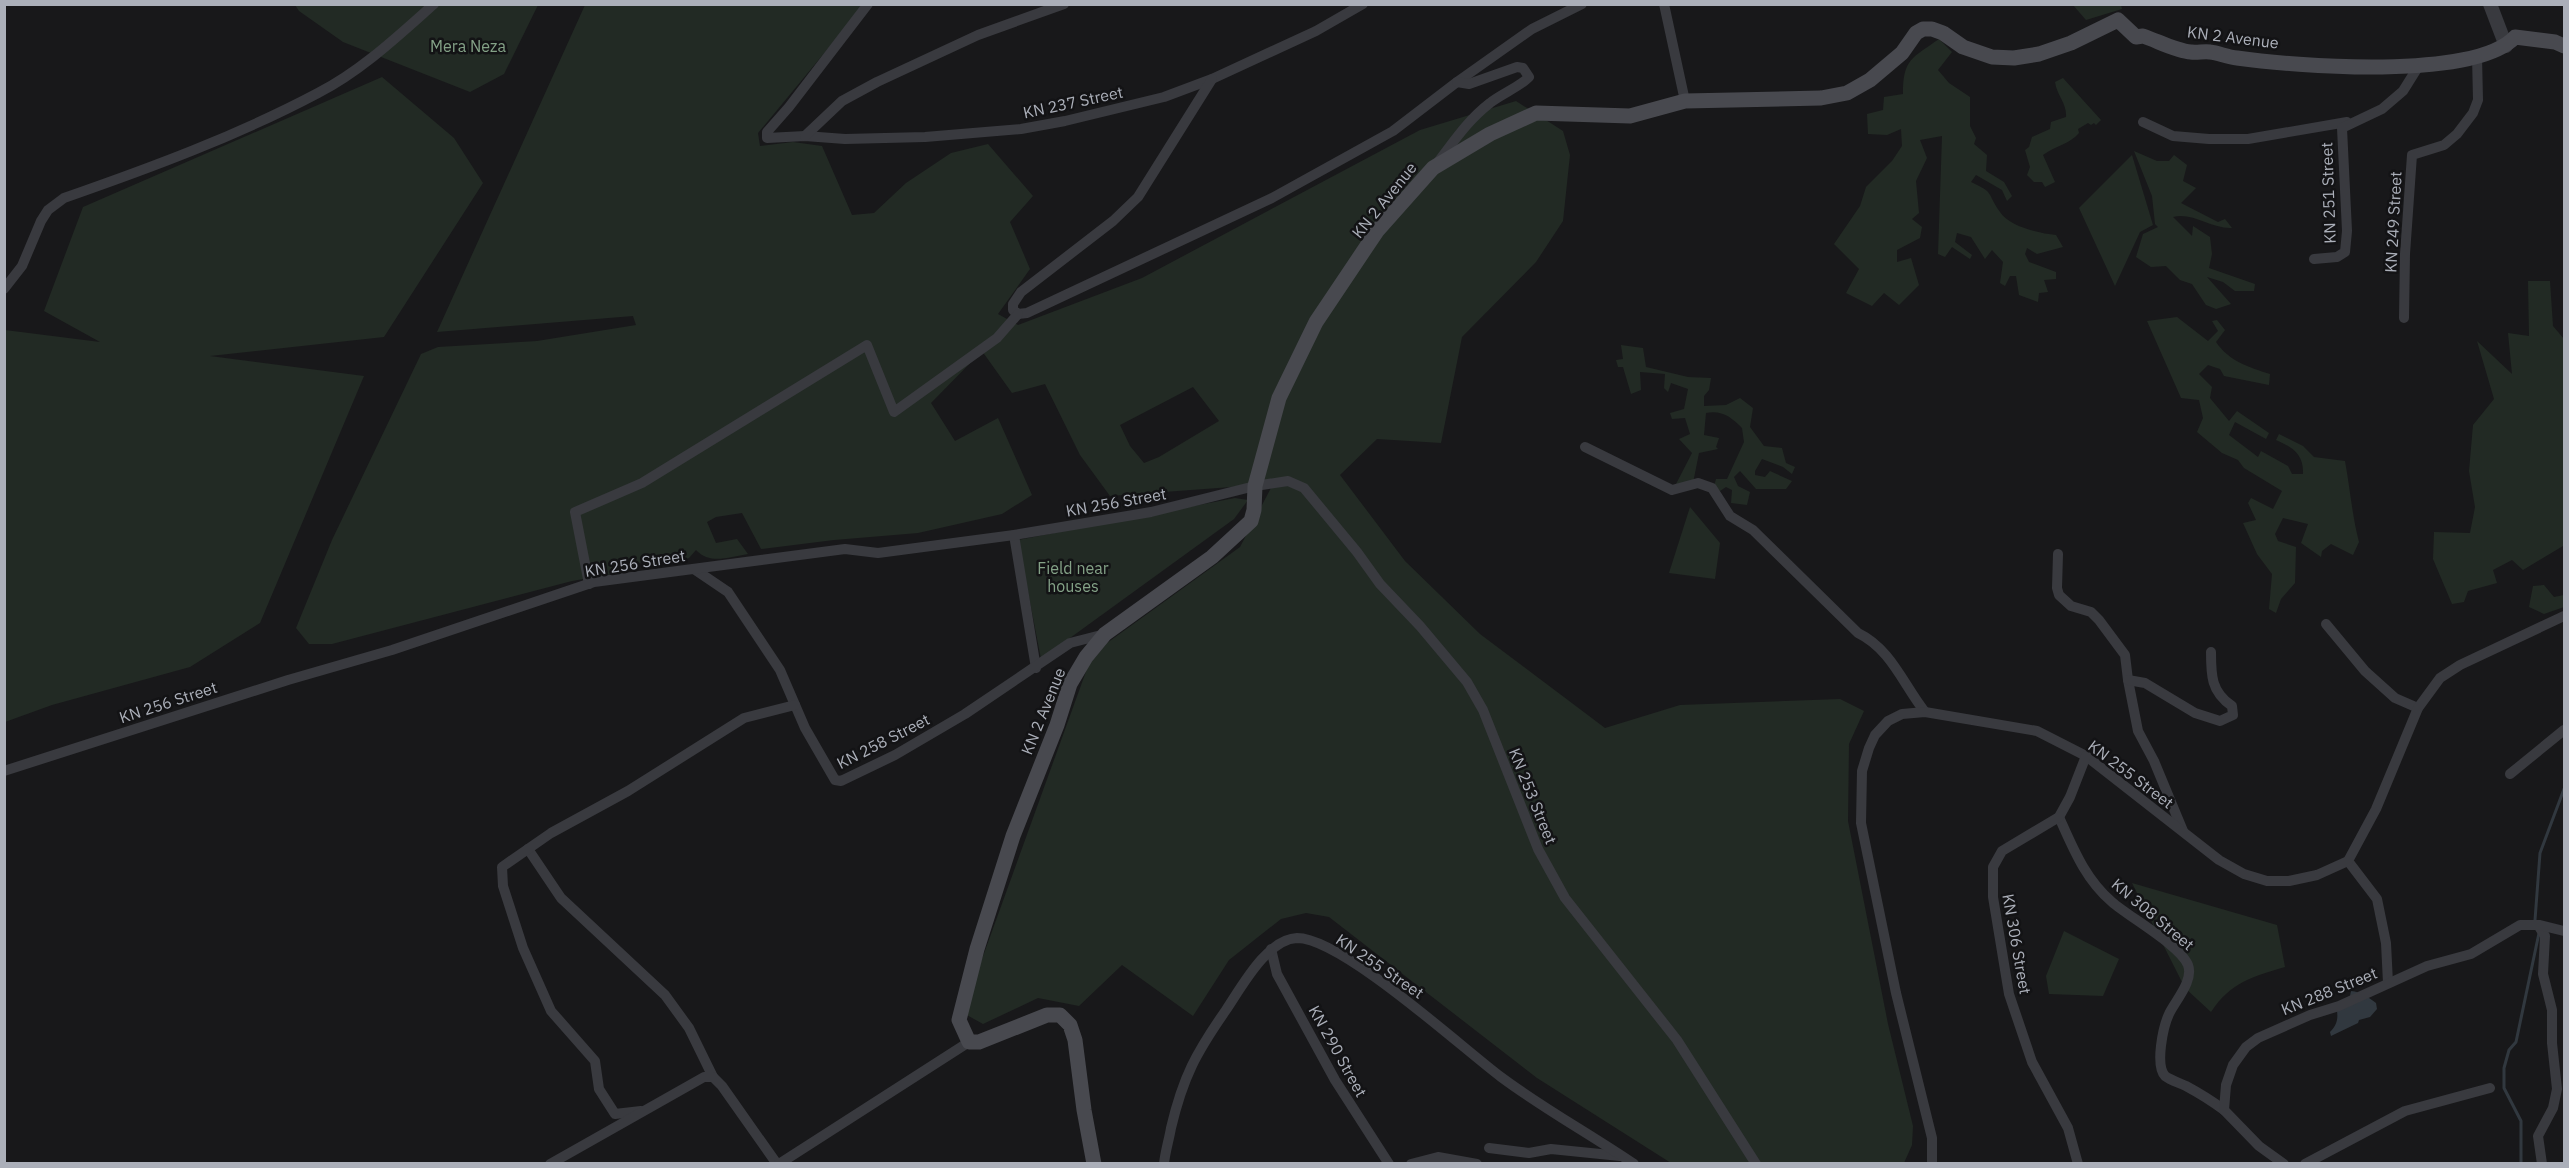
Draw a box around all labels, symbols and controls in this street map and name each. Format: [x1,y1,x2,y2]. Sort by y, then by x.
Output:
street label: KN 2 Avenue [2186,21,2280,53]
park label: Mera Neza [430,36,506,56]
street label: KN 237 Street [1021,82,1125,122]
street label: KN 251 Street [2316,142,2340,244]
street label: KN 2 Avenue [1347,158,1421,242]
street label: KN 249 Street [2380,171,2406,273]
street label: KN 256 Street [1064,483,1168,521]
street label: KN 256 Street [583,545,687,581]
park label: Field near houses [1037,558,1109,596]
street label: KN 2 Avenue [1016,664,1070,757]
street label: KN 256 Street [117,677,219,727]
street label: KN 258 Street [833,709,933,773]
street label: KN 255 Street [2084,735,2178,813]
street label: KN 253 Street [1505,745,1561,847]
street label: KN 308 Street [2108,874,2198,954]
street label: KN 306 Street [1998,892,2036,996]
street label: KN 255 Street [1332,929,1428,1003]
street label: KN 288 Street [2278,963,2380,1019]
street label: KN 290 Street [1305,1002,1371,1100]

